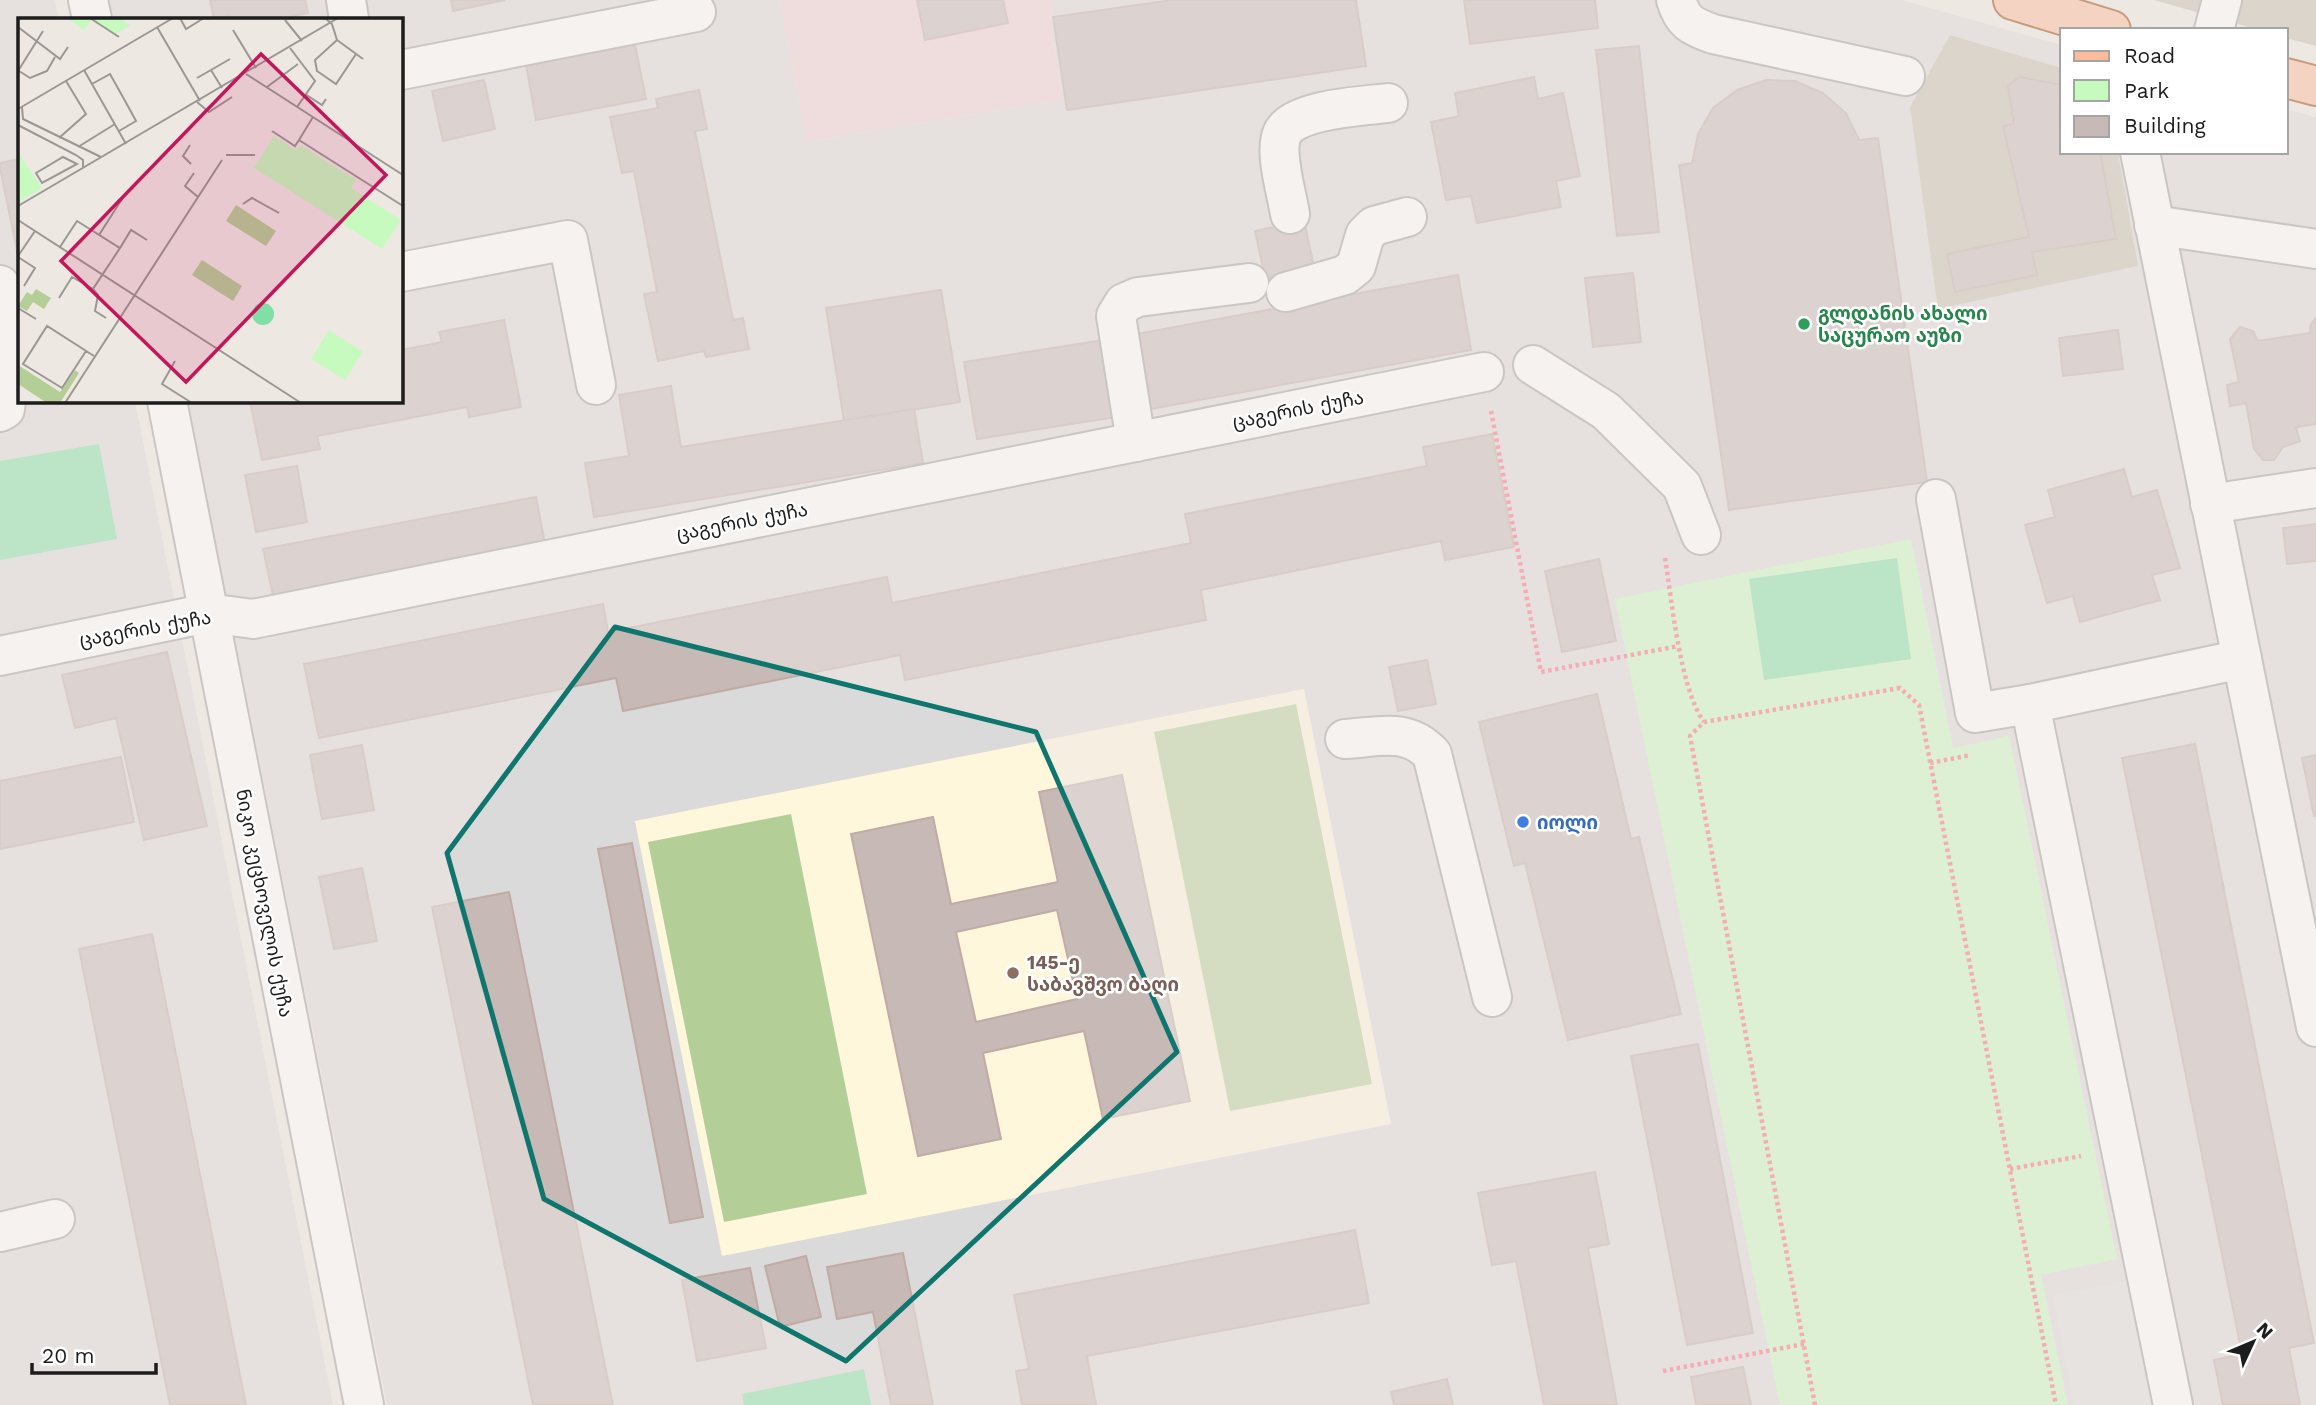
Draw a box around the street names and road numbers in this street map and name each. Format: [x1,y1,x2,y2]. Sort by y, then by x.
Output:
street label: ცაგერის ქუჩა [1230,385,1366,434]
street label: ცაგერის ქუჩა [674,497,810,546]
street label: ცაგერის ქუჩა [77,606,213,651]
street label: ნიკო კეცხოველის ქუჩა [230,787,298,1019]

